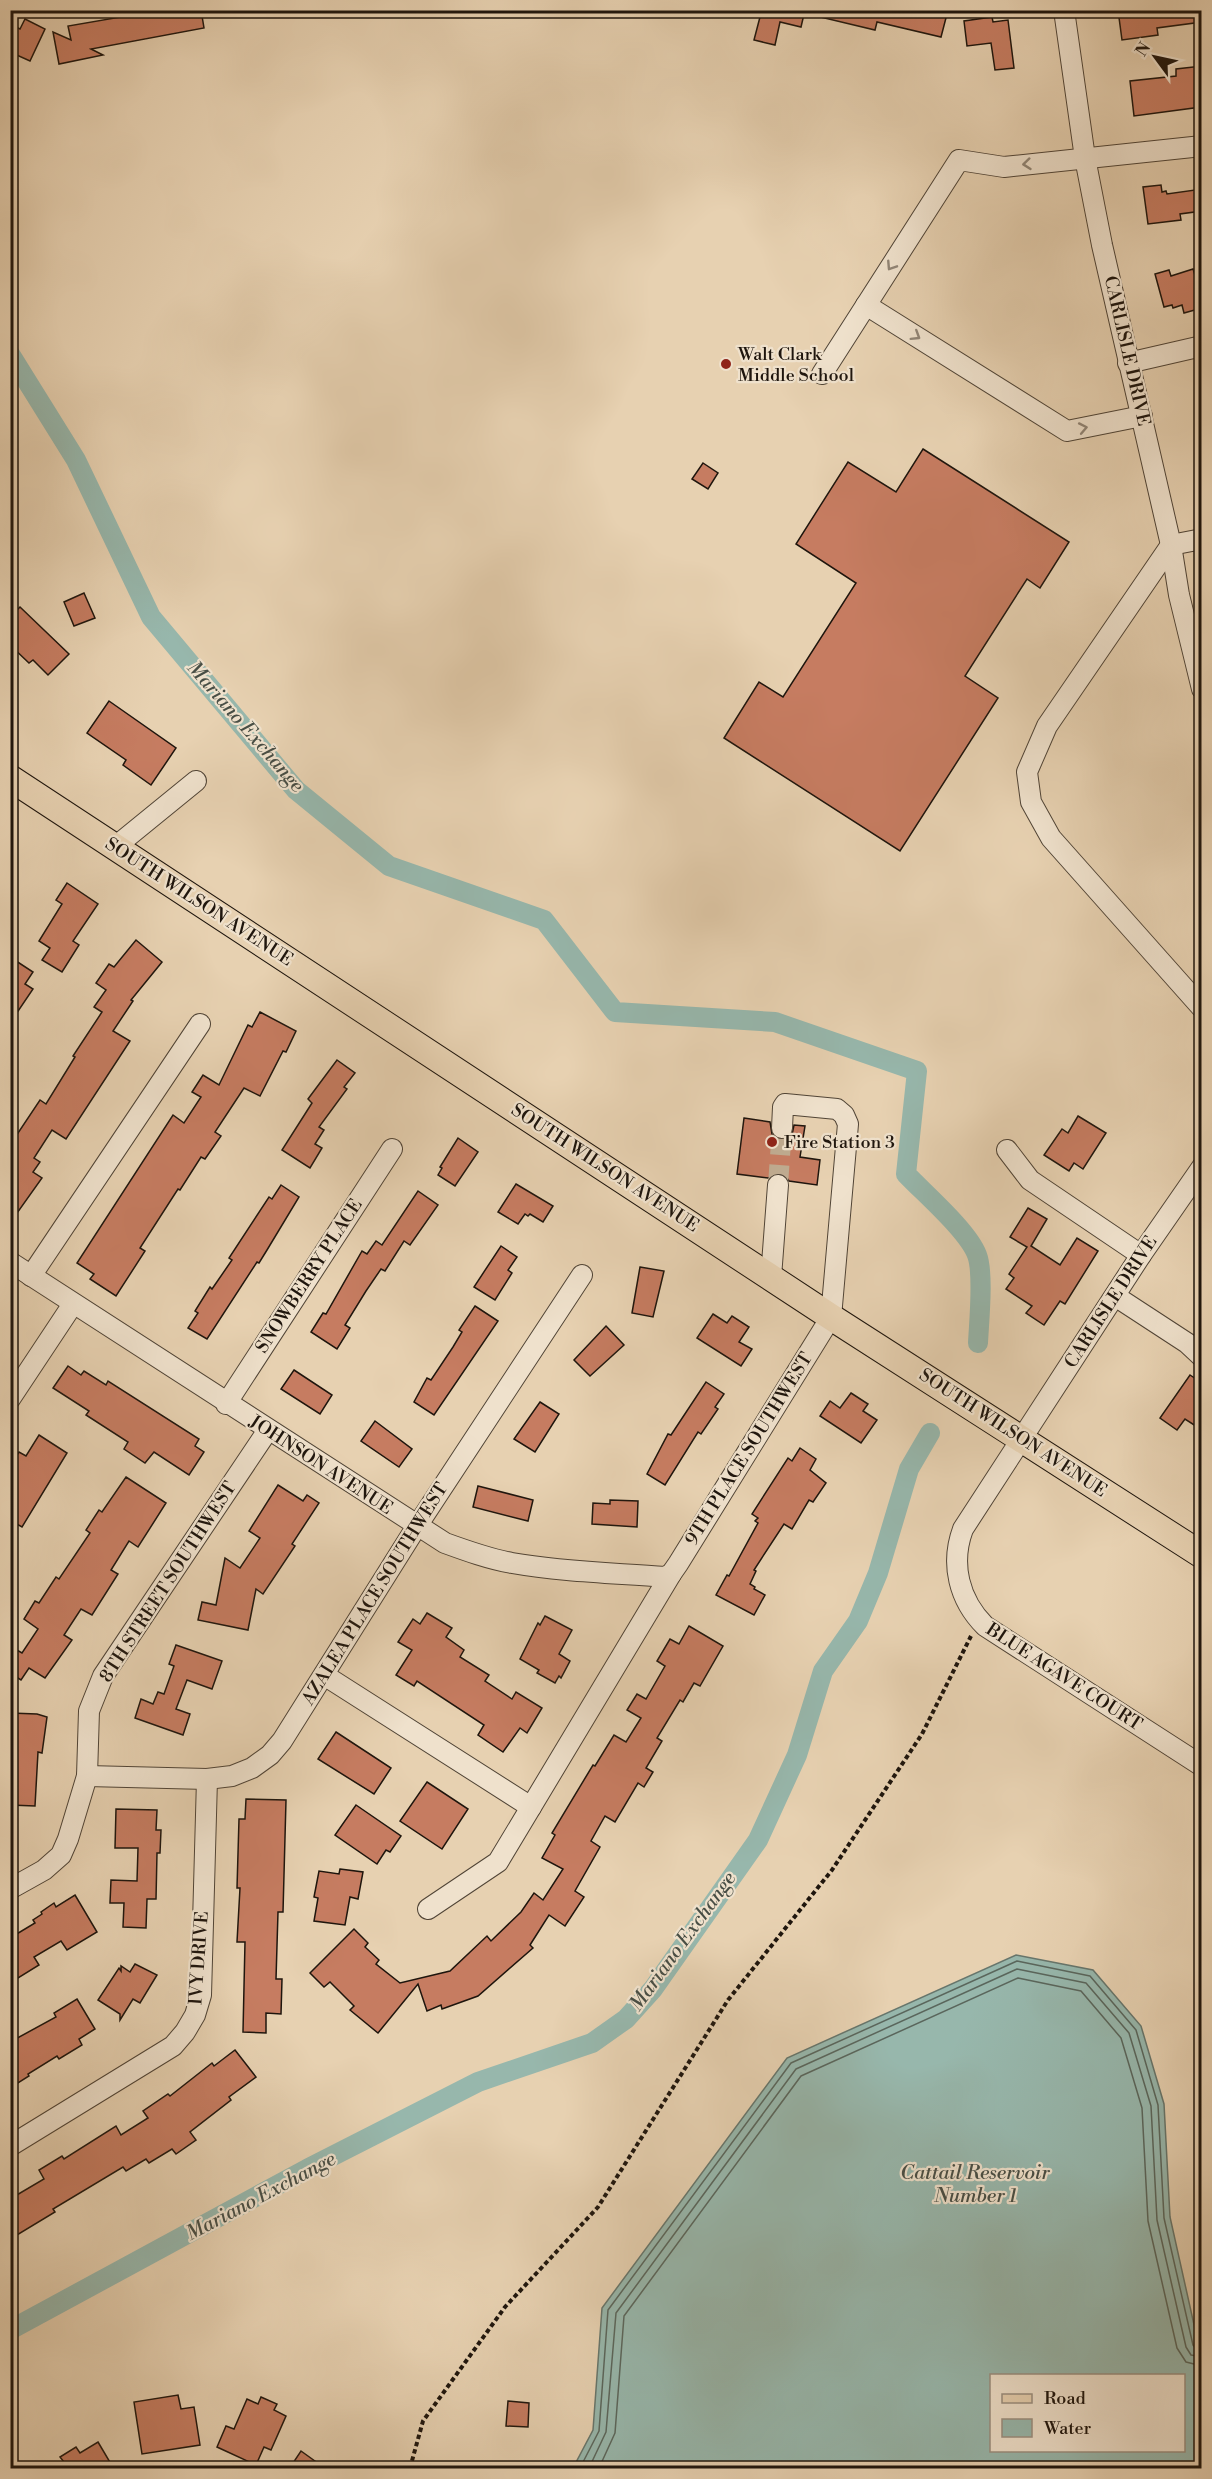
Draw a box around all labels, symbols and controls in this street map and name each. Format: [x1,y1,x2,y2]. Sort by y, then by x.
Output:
north arrow [1125,27,1185,87]
text: N [1131,38,1155,60]
one-way arrow [1023,157,1032,170]
one-way arrow [887,260,898,271]
street label: CARLISLE DRIVE [1099,274,1155,428]
one-way arrow [909,329,920,340]
place label: Walt Clark Middle School [737,343,855,387]
marker: Walt Clark Middle School [719,357,733,371]
one-way arrow [1078,422,1088,435]
water label: Mariano Exchange [181,656,309,798]
street label: SOUTH WILSON AVENUE [101,833,297,971]
street label: SOUTH WILSON AVENUE [507,1099,703,1237]
place label: Fire Station 3 [784,1131,895,1154]
marker: Fire Station 3 [765,1135,779,1149]
street label: SNOWBERRY PLACE [251,1195,367,1357]
street label: CARLISLE DRIVE [1060,1231,1162,1373]
street label: 9TH PLACE SOUTHWEST [680,1348,818,1550]
street label: SOUTH WILSON AVENUE [915,1364,1111,1502]
street label: JOHNSON AVENUE [244,1410,397,1520]
street label: 8TH STREET SOUTHWEST [94,1477,242,1687]
street label: AZALEA PLACE SOUTHWEST [296,1478,453,1710]
street label: BLUE AGAVE COURT [981,1617,1147,1736]
water label: Mariano Exchange [624,1867,742,2017]
street label: IVY DRIVE [184,1910,214,2006]
water label: Mariano Exchange [182,2147,341,2247]
water label: Cattail Reservoir Number 1 [900,2161,1050,2209]
legend [990,2374,1185,2452]
text: Road [1044,2387,1087,2410]
text: Water [1043,2417,1092,2440]

